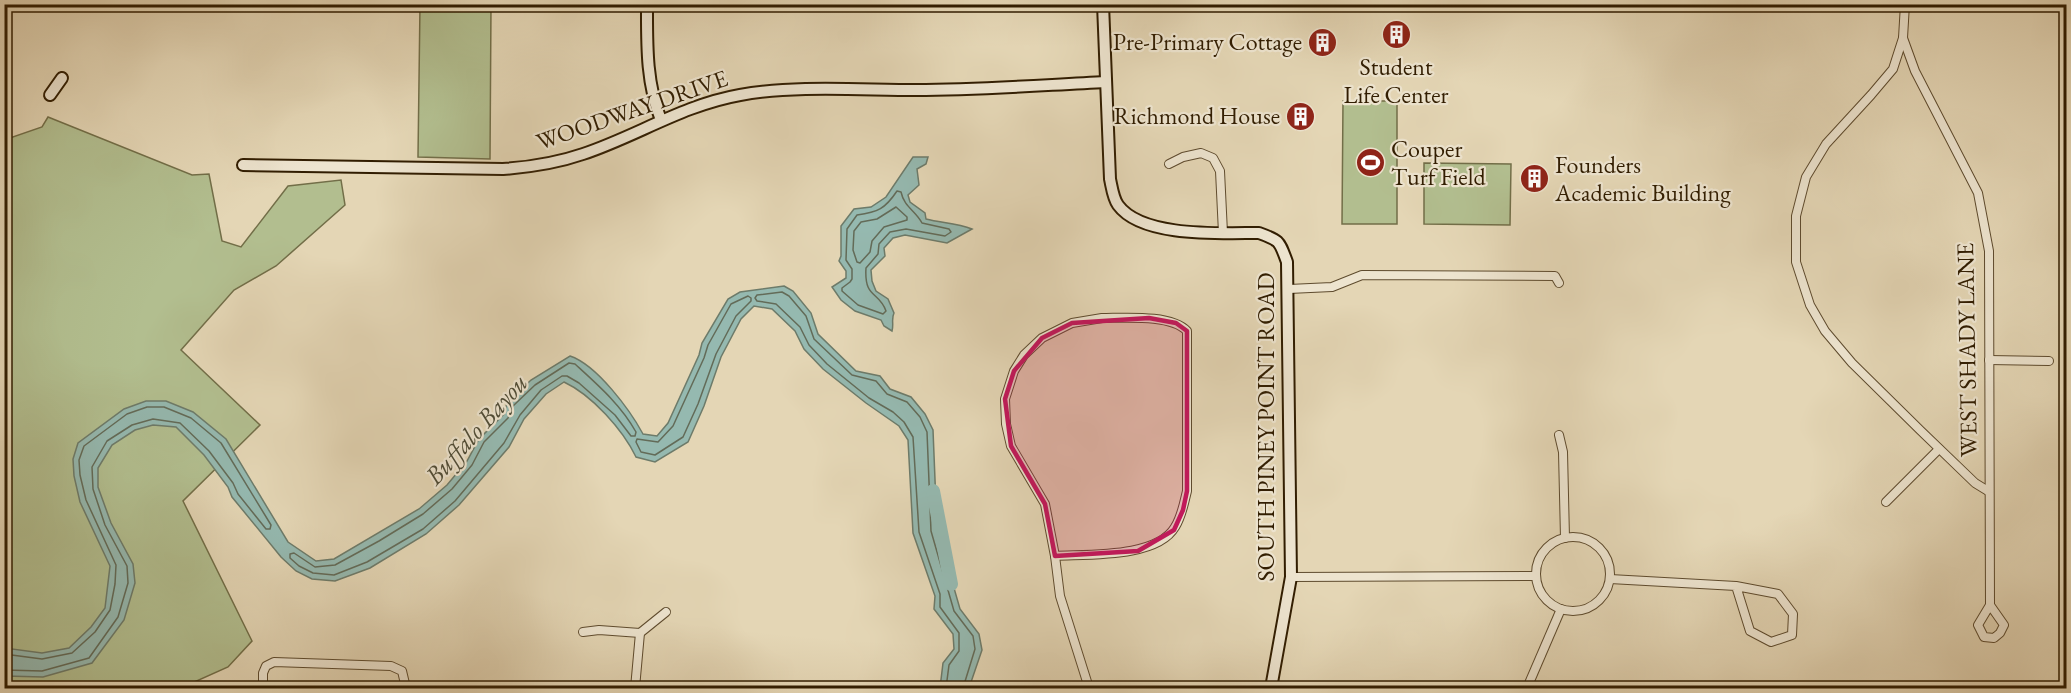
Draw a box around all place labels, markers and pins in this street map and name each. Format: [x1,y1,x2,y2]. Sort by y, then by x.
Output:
building icon: Student Life Center [1380,18,1412,50]
place label: Pre-Primary Cottage [1113,26,1302,57]
building icon: Pre-Primary Cottage [1307,26,1339,58]
place label: Student Life Center [1343,51,1449,110]
place label: Richmond House [1114,100,1280,131]
building icon: Richmond House [1285,100,1317,132]
place label: Couper Turf Field [1391,133,1486,192]
sports icon: Couper Turf Field [1354,147,1386,179]
place label: Founders Academic Building [1554,149,1731,208]
building icon: Founders Academic Building [1518,163,1550,195]

